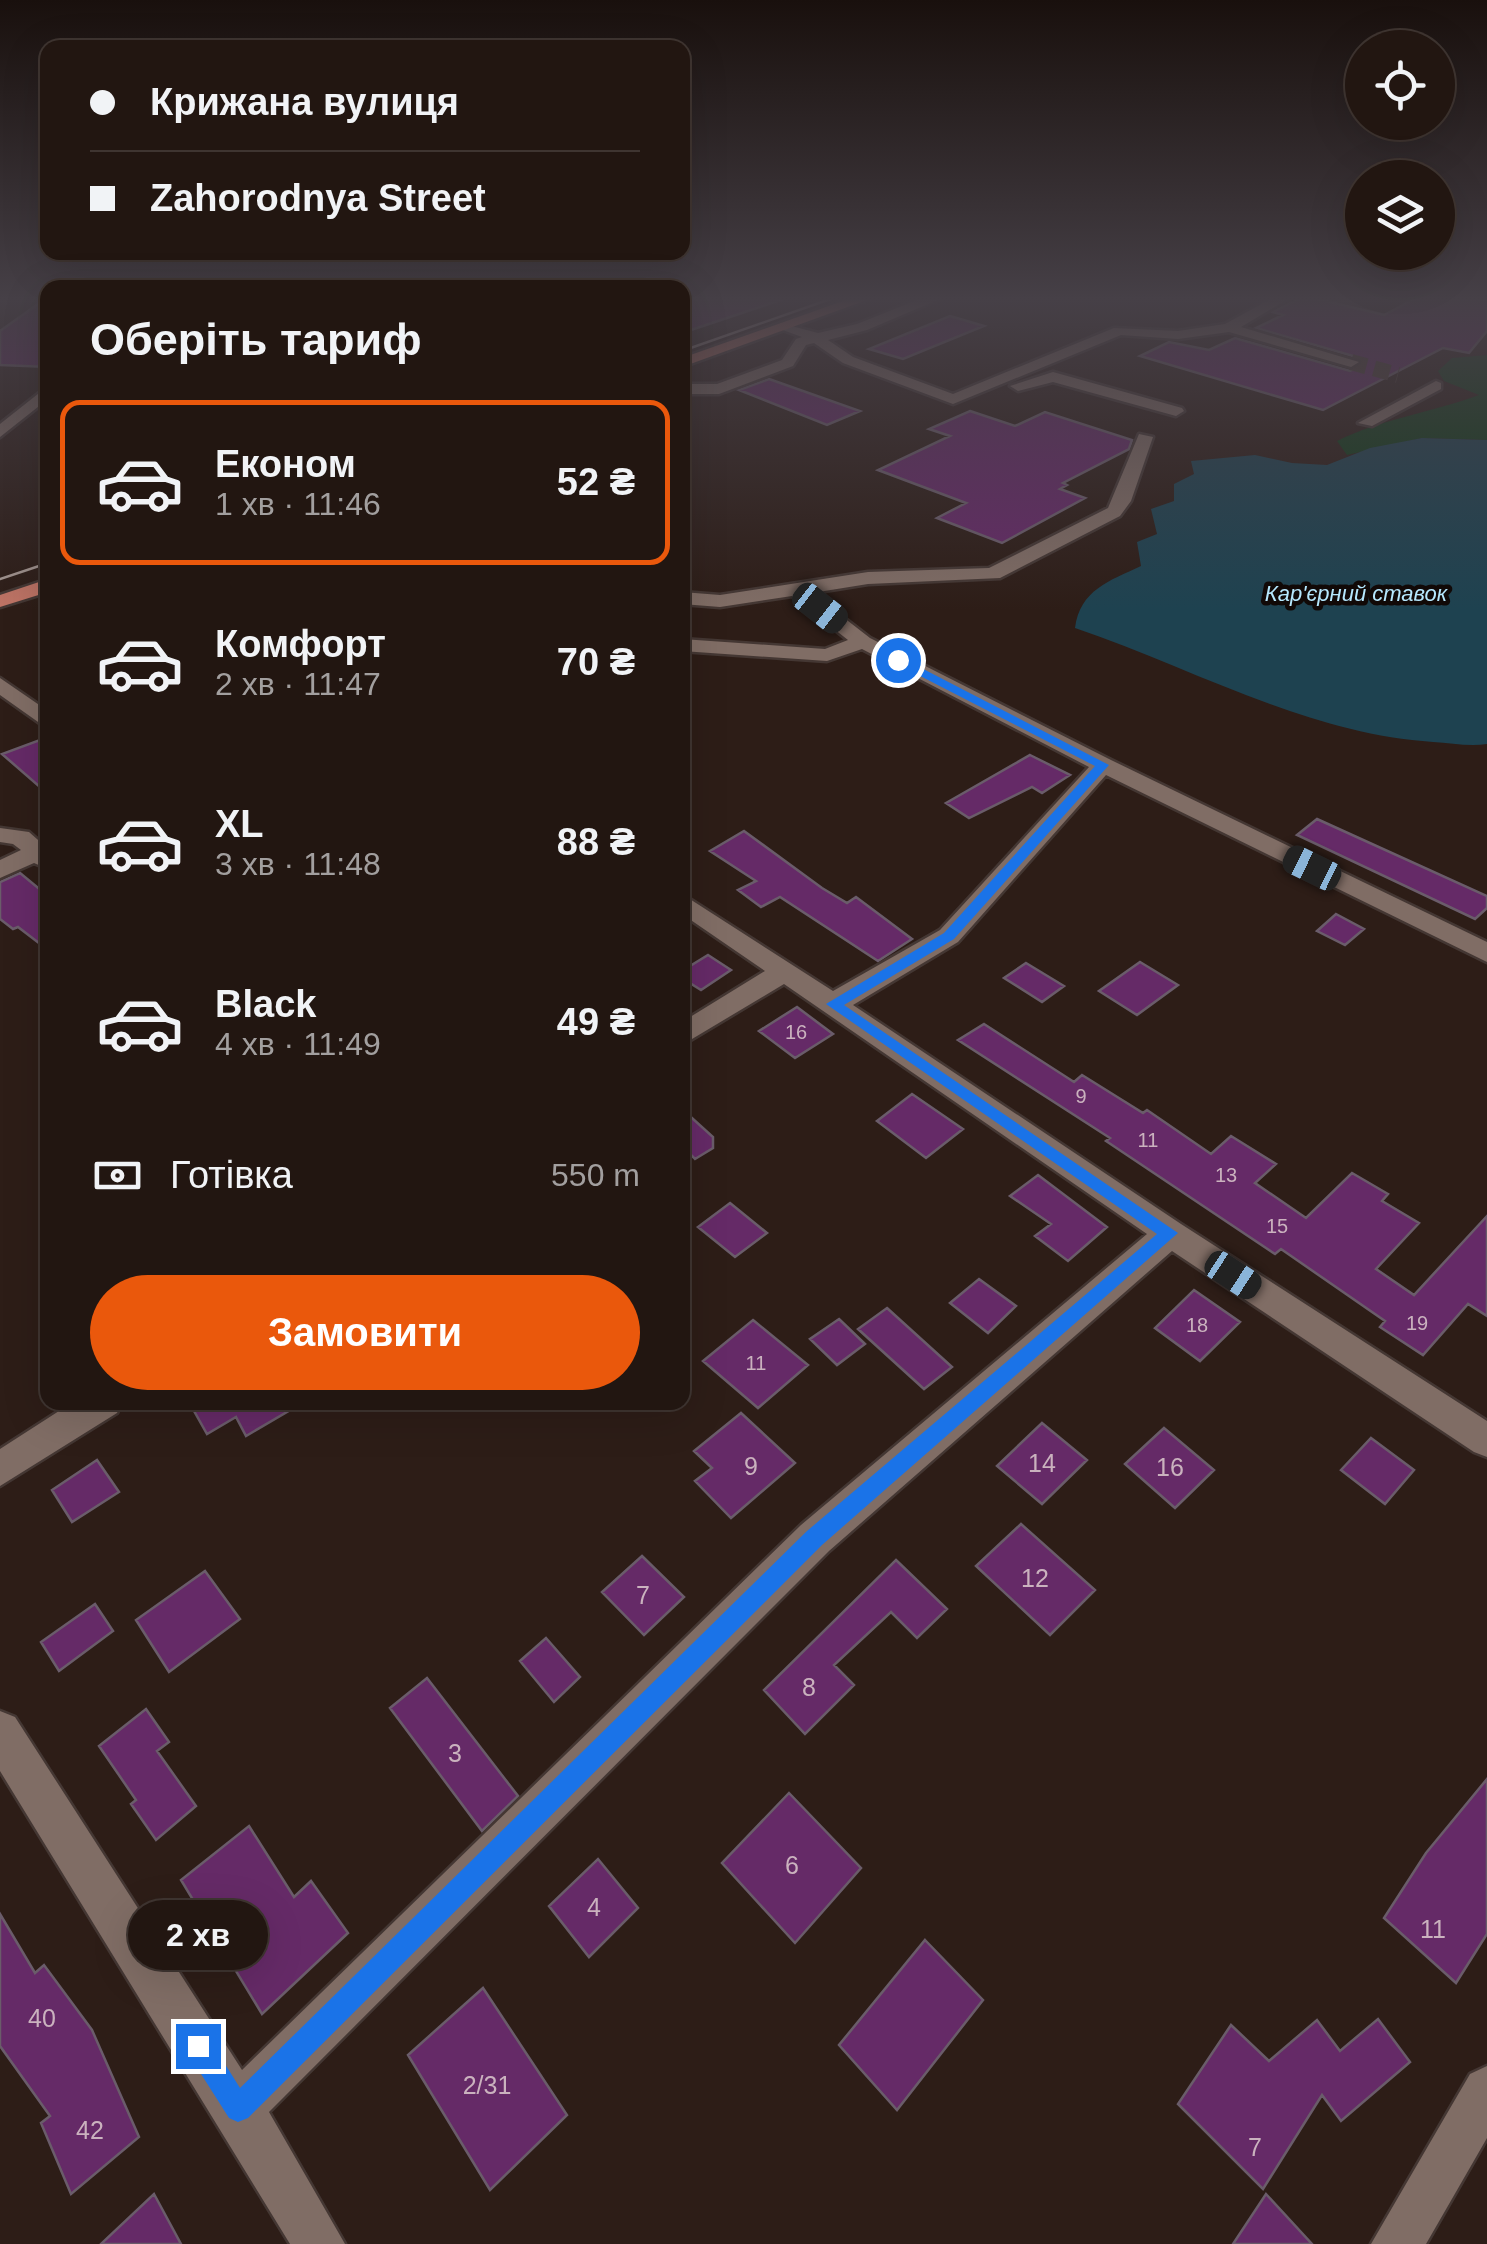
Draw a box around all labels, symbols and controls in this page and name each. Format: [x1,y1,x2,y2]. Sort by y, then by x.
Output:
map controls [1345,30,1455,270]
button: locate [1345,30,1455,140]
text: Крижана вулиця [150,81,459,123]
button: layers [1345,160,1455,270]
text: Zahorodnya Street [150,177,486,219]
text: Оберіть тариф [90,314,422,365]
icon: car [95,438,185,528]
text: Економ [215,443,356,485]
text: 52 ₴ [557,461,635,503]
text: 1 хв · 11:46 [215,486,381,522]
car [787,578,853,638]
water label: Кар'єрний ставок [1265,581,1449,606]
icon: car [95,618,185,708]
text: Комфорт [215,623,386,665]
route start [876,638,921,683]
text: 70 ₴ [557,641,635,683]
text: 2 хв · 11:47 [215,666,381,702]
icon: car [95,798,185,888]
text: XL [215,803,264,845]
text: 88 ₴ [557,821,635,863]
car [1278,841,1346,895]
text: 3 хв · 11:48 [215,846,381,882]
icon: car [95,978,185,1068]
text: Black [215,983,316,1025]
text: 49 ₴ [557,1001,635,1043]
house number: 16 [785,1021,807,1043]
text: 4 хв · 11:49 [215,1026,381,1062]
house number: 9 [1075,1085,1087,1107]
house number: 11 [1138,1129,1158,1151]
icon: cash [90,1148,145,1203]
text: Готівка [170,1154,293,1196]
text: 550 m [551,1157,640,1193]
house number: 13 [1215,1164,1237,1186]
house number: 15 [1266,1215,1288,1237]
car [1200,1246,1266,1304]
button: Замовити [90,1275,640,1390]
house number: 19 [1406,1312,1428,1334]
house number: 18 [1186,1314,1208,1336]
house number: 11 [746,1352,766,1374]
house number: 14 [1028,1449,1056,1477]
house number: 9 [744,1452,758,1480]
house number: 16 [1156,1453,1184,1481]
house number: 12 [1021,1564,1049,1592]
house number: 7 [636,1581,650,1609]
house number: 8 [802,1673,816,1701]
house number: 3 [448,1739,462,1767]
house number: 6 [785,1851,799,1879]
house number: 4 [587,1893,601,1921]
callout: 2 хв [128,1901,268,1971]
house number: 11 [1420,1915,1446,1943]
text: 2 хв [166,1917,230,1953]
house number: 40 [28,2004,56,2032]
route end [176,2024,221,2069]
house number: 2/31 [463,2071,511,2099]
house number: 42 [76,2116,104,2144]
house number: 7 [1248,2133,1262,2161]

